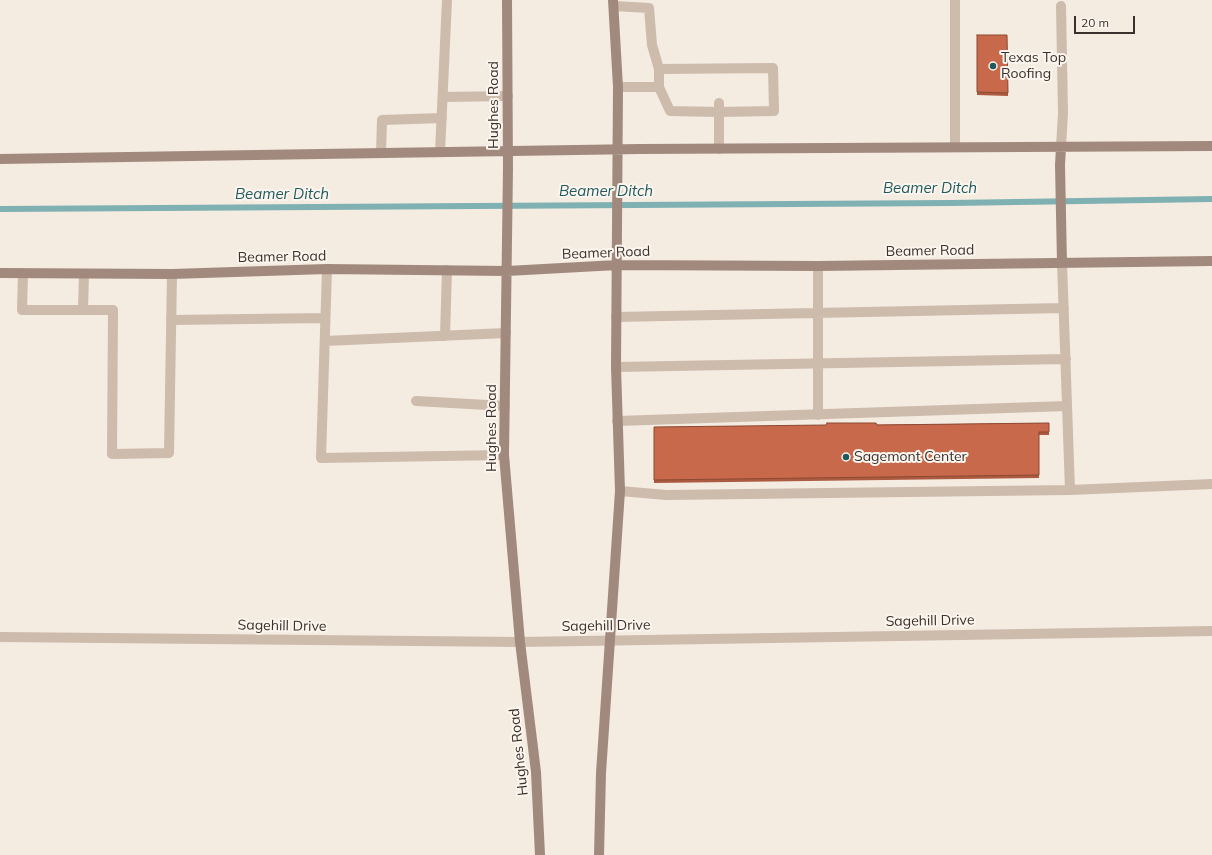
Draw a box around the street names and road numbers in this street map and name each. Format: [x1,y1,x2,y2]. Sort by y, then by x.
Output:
street label: Hughes Road [486,61,502,149]
street label: Beamer Road [886,242,974,260]
street label: Beamer Road [561,243,651,263]
street label: Beamer Road [238,248,326,266]
street label: Hughes Road [484,384,500,472]
street label: Sagehill Drive [885,612,975,630]
street label: Sagehill Drive [237,617,327,635]
street label: Sagehill Drive [561,617,651,635]
street label: Hughes Road [506,707,532,797]

